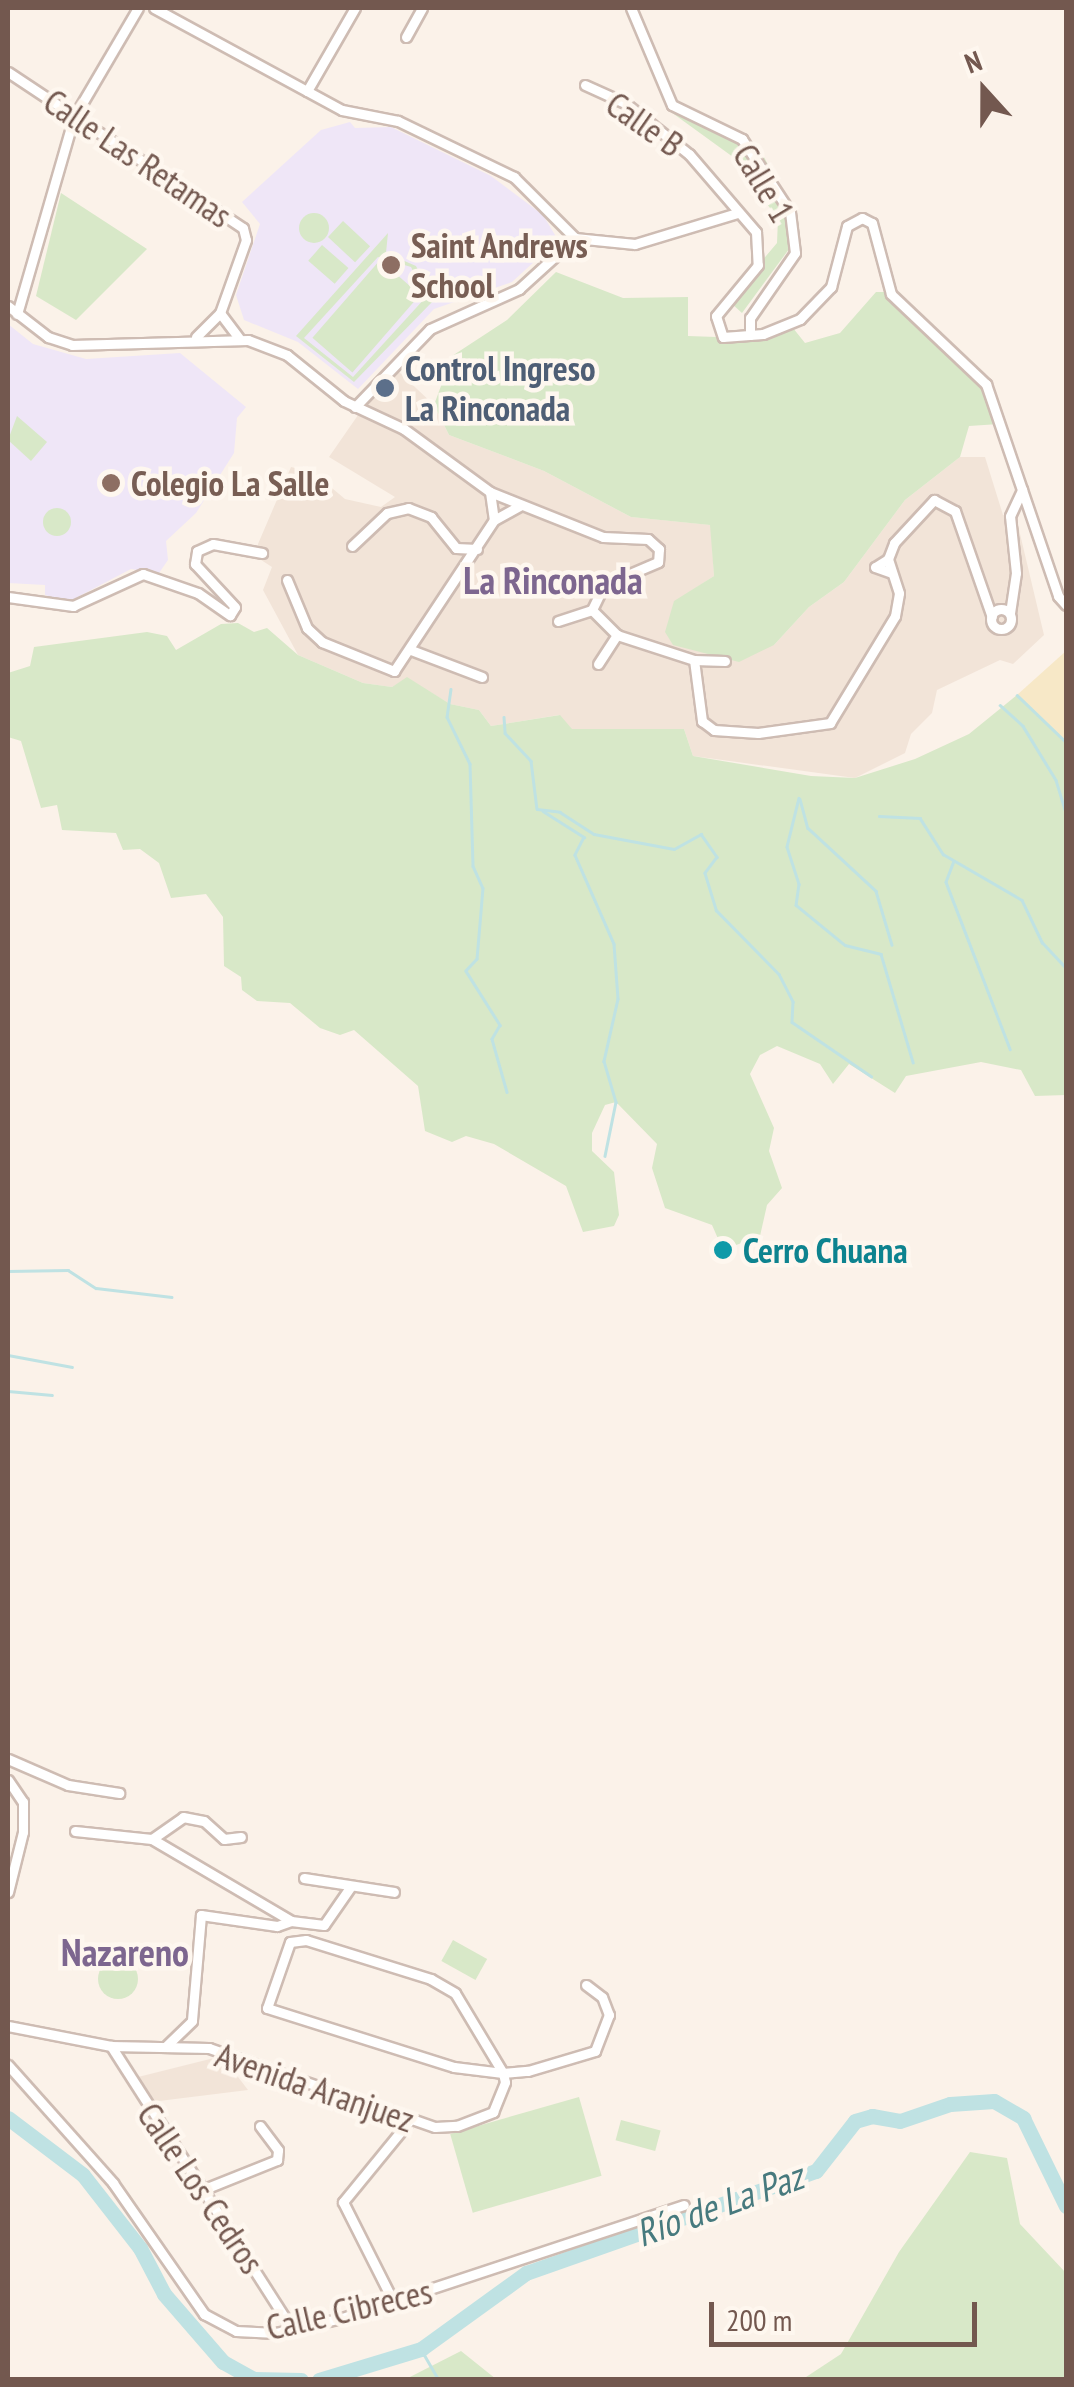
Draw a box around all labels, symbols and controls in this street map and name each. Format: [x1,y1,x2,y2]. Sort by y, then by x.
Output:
north arrow [934,40,1034,140]
text: N [959,42,987,82]
street label: Calle Las Retamas [36,80,240,236]
street label: Calle B [598,83,692,165]
street label: Calle 1 [724,136,804,230]
place label: Saint Andrews School [411,224,589,306]
marker: Saint Andrews School [380,254,402,276]
place label: Control Ingreso La Rinconada [405,347,596,429]
marker: Control Ingreso La Rinconada [374,377,396,399]
place label: Colegio La Salle [131,462,329,504]
marker: Colegio La Salle [100,472,122,494]
district label: La Rinconada [463,557,643,603]
place label: Cerro Chuana [743,1229,908,1271]
marker: Cerro Chuana [712,1239,734,1261]
district label: Nazareno [61,1929,189,1975]
street label: Avenida Aranjuez [210,2033,420,2141]
street label: Calle Los Cedros [129,2095,273,2281]
water label: Río de La Paz [629,2153,809,2255]
street label: Calle Cibreces [262,2270,436,2348]
scale bar [714,2282,982,2344]
text: 200 m [726,2300,792,2339]

